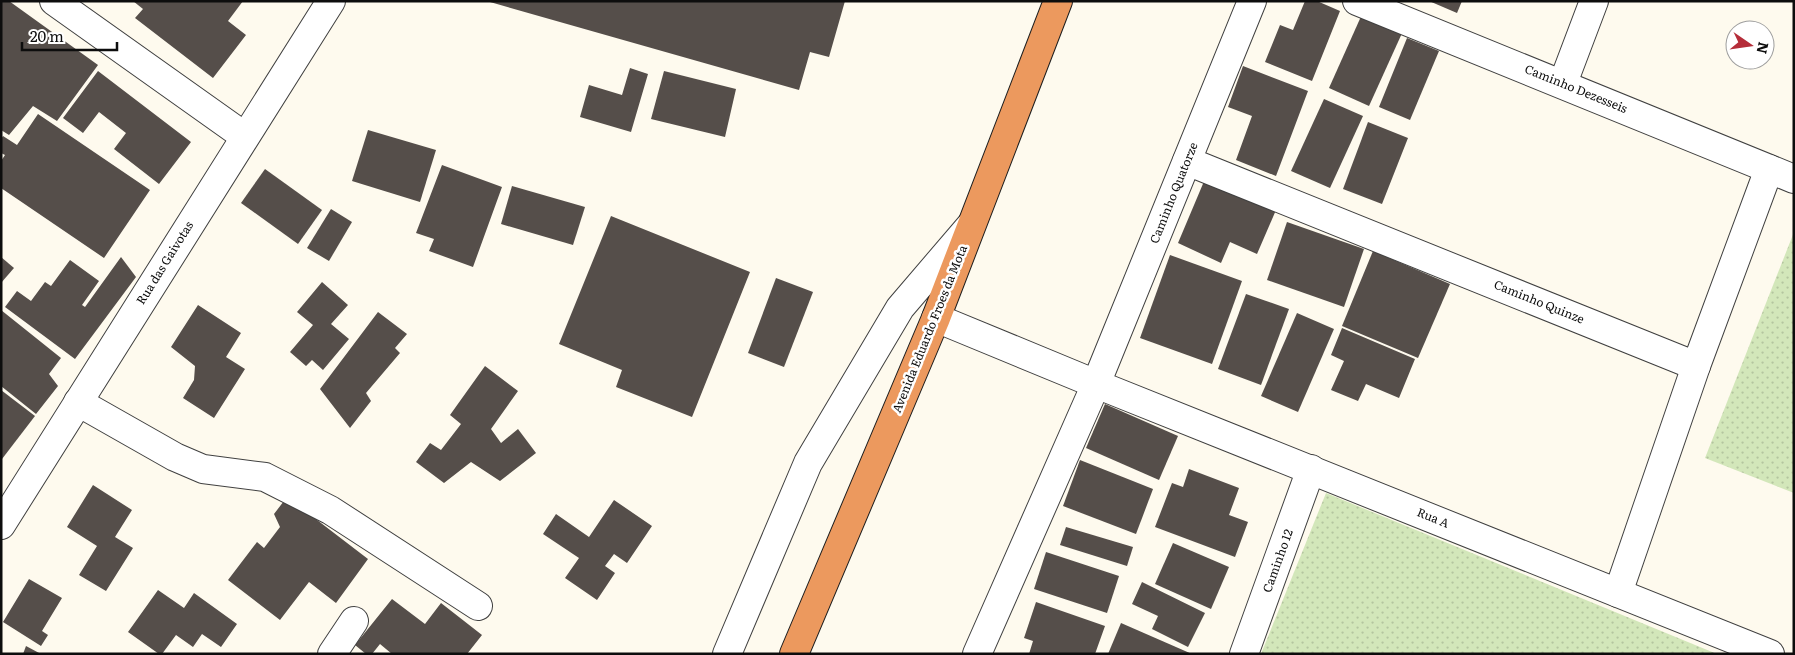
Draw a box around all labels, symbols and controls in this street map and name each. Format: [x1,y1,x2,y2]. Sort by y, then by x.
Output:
scale bar [22,20,118,52]
north arrow [1725,20,1775,70]
text: 20 m [30,24,64,47]
text: N [1753,40,1775,56]
street label: Caminho Dezesseis [1522,59,1631,117]
street label: Caminho Quatorze [1145,139,1202,246]
street label: Rua das Gaivotas [131,217,197,308]
street label: Avenida Eduardo Froes da Mota [887,242,971,415]
street label: Caminho Quinze [1491,275,1587,327]
street label: Rua A [1414,502,1452,532]
street label: Caminho 12 [1257,526,1297,595]

